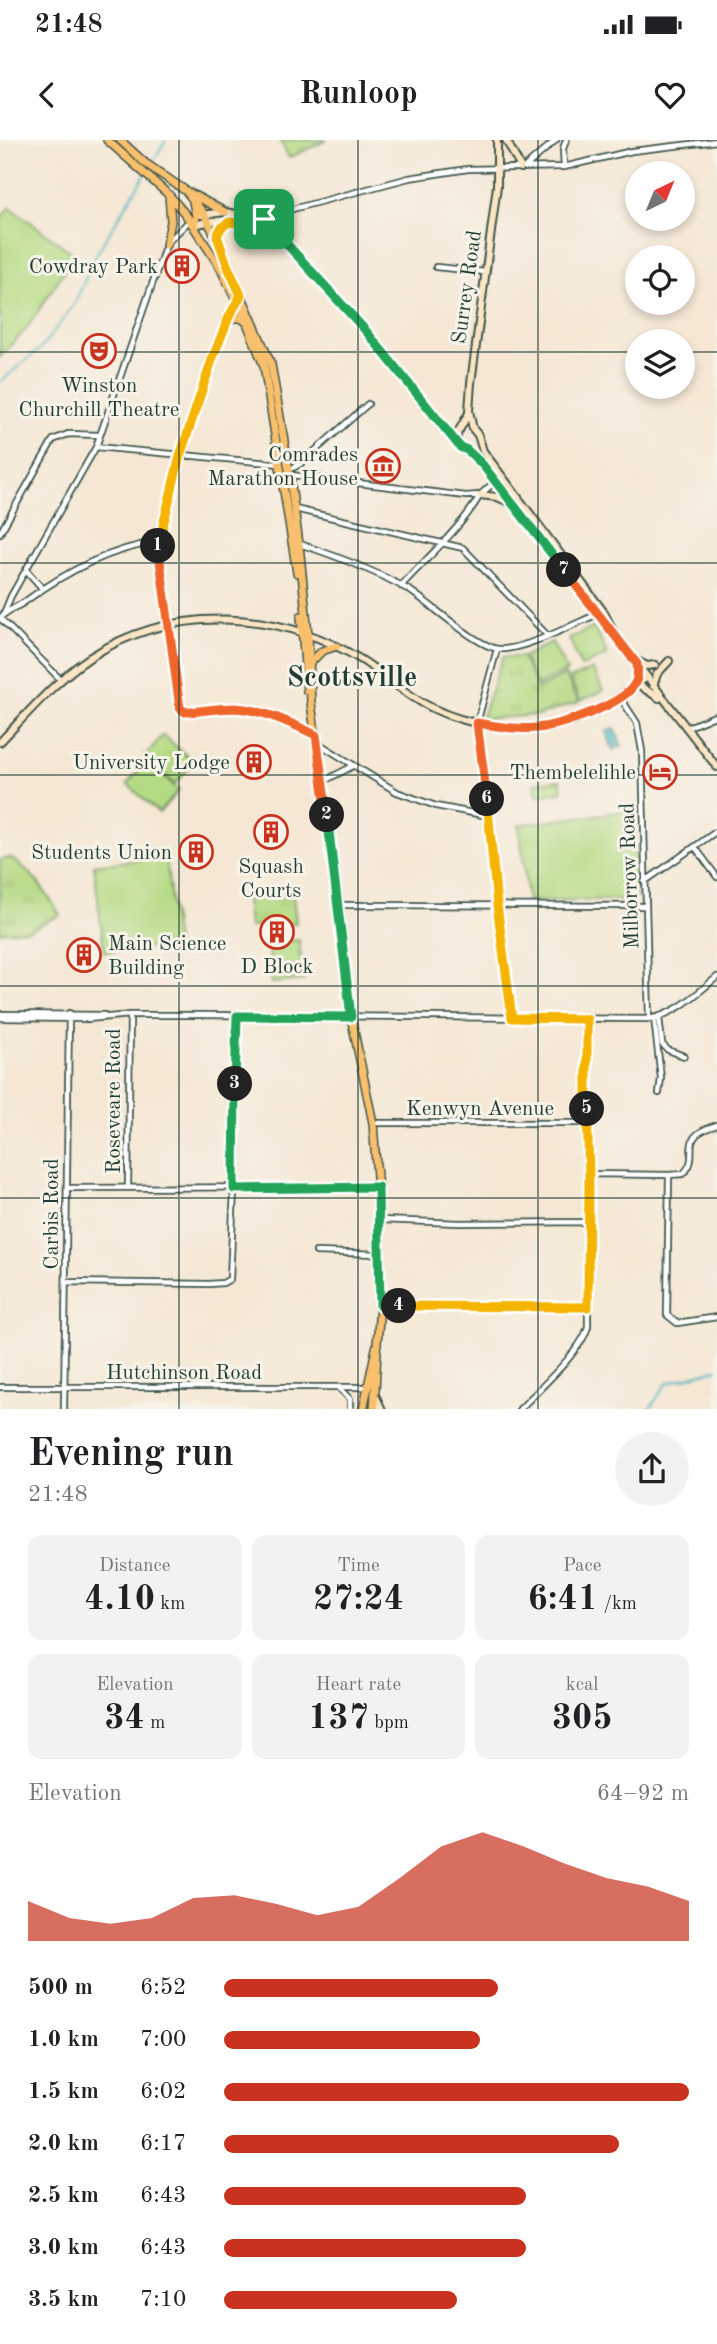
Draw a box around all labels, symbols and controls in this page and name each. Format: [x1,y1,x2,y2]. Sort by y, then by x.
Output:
text: 21:48 [35,12,103,38]
icon: back [28,76,66,114]
icon: heart [651,76,689,114]
text: Runloop [299,79,418,111]
north arrow [625,161,695,231]
map controls [625,161,695,399]
pin [234,189,294,249]
icon: arrive [245,200,283,238]
street label: Surrey Road [449,229,486,346]
button: locate [625,245,695,315]
building icon: Cowdray Park [163,247,201,285]
place label: Cowdray Park [29,257,158,278]
button: layers [625,329,695,399]
theatre icon: Winston Churchill Theatre [80,332,118,370]
place label: Winston Churchill Theatre [19,376,179,421]
place label: Comrades Marathon House [208,445,358,490]
museum icon: Comrades Marathon House [364,447,402,485]
pin: 1 [140,528,176,564]
text: 1 [152,536,163,555]
pin: 7 [546,552,582,588]
text: 7 [558,560,569,579]
district label: Scottsville [287,665,417,693]
building icon: University Lodge [235,743,273,781]
place label: University Lodge [73,753,230,774]
hotel icon: Thembelelihle [641,753,679,791]
place label: Thembelelihle [509,763,636,784]
pin: 6 [470,782,504,816]
text: 6 [481,789,492,808]
pin: 2 [310,798,344,832]
street label: Milborrow Road [617,802,644,949]
text: 2 [321,805,332,824]
building icon: Squash Courts [252,813,290,851]
building icon: Students Union [177,833,215,871]
place label: Students Union [31,843,172,864]
place label: Squash Courts [238,857,304,902]
building icon: D Block [258,913,296,951]
place label: Main Science Building [108,934,227,979]
building icon: Main Science Building [65,936,103,974]
place label: D Block [241,957,314,978]
street label: Roseveare Road [104,1028,125,1174]
pin: 3 [218,1066,252,1102]
text: 3 [229,1074,240,1093]
pin: 5 [570,1091,604,1126]
street label: Kenwyn Avenue [406,1099,554,1120]
text: 5 [581,1099,592,1118]
street label: Carbis Road [42,1158,63,1270]
pin: 4 [382,1288,416,1324]
text: 4 [393,1296,404,1315]
street label: Hutchinson Road [106,1363,262,1384]
button: share [615,1432,689,1506]
text: Evening run [28,1436,234,1474]
text: 21:48 [28,1483,88,1506]
text: Distance [99,1557,171,1576]
text: Time [337,1557,380,1576]
text: Pace [563,1557,601,1576]
text: 4.10 [84,1582,155,1617]
text: 27:24 [313,1582,404,1617]
text: 6:41 [527,1582,598,1617]
text: km [155,1595,185,1614]
text: /km [598,1595,637,1614]
text: Elevation [96,1676,173,1695]
text: Heart rate [316,1676,401,1695]
text: kcal [566,1676,599,1695]
text: 34 [104,1701,145,1736]
text: 137 [308,1701,369,1736]
text: 305 [552,1701,613,1736]
text: m [145,1714,165,1733]
text: bpm [369,1714,409,1733]
text: Elevation [28,1782,122,1805]
text: 64–92 m [597,1782,689,1805]
text: 500 m [28,1976,93,1999]
text: 6:52 [140,1976,186,1999]
text: 1.0 km [28,2028,99,2051]
text: 7:00 [140,2028,186,2051]
text: 1.5 km [28,2080,99,2103]
text: 6:02 [140,2080,186,2103]
text: 2.0 km [28,2132,99,2155]
text: 6:17 [140,2132,186,2155]
text: 2.5 km [28,2184,99,2207]
text: 6:43 [140,2184,186,2207]
text: 3.0 km [28,2236,99,2259]
text: 6:43 [140,2236,186,2259]
text: 3.5 km [28,2288,99,2311]
text: 7:10 [140,2288,186,2311]

